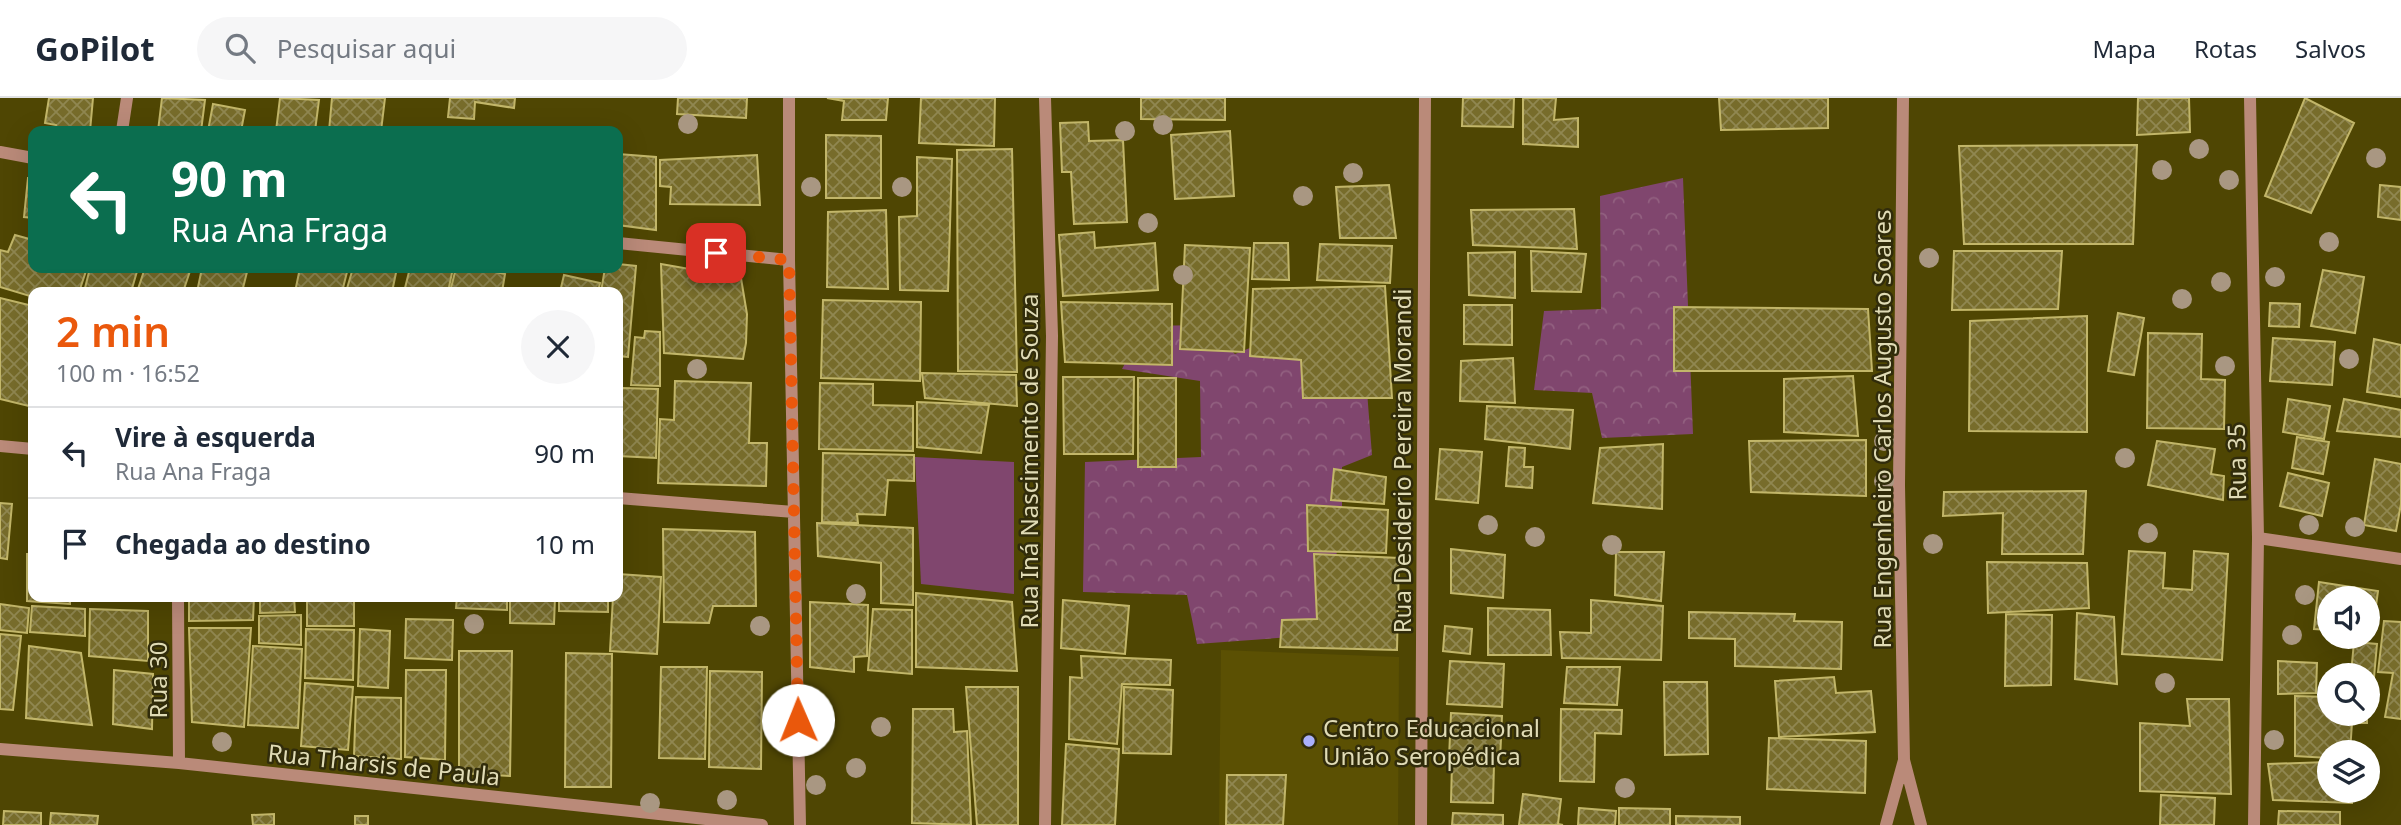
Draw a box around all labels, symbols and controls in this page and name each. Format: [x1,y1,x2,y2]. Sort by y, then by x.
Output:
search box [197,17,687,80]
text: GoPilot [35,26,155,71]
icon: search [221,29,259,67]
text: Pesquisar aqui [277,30,456,66]
text: Mapa [2092,32,2156,65]
text: Rotas [2194,32,2257,65]
text: Salvos [2295,32,2366,65]
text: 90 m [171,145,288,211]
icon: left [56,154,147,245]
text: Rua Ana Fraga [171,208,388,251]
street label: Rua Engenheiro Carlos Augusto Soares [1865,210,1898,648]
pin [686,223,746,283]
icon: arrive [697,234,735,272]
street label: Rua Desiderio Pereira Morandi [1385,289,1418,633]
street label: Rua Iná Nascimento de Souza [1012,293,1045,629]
text: 2 min [56,302,170,359]
button: close [521,310,595,384]
text: 100 m · 16:52 [56,357,200,389]
text: Vire à esquerda [115,419,316,455]
street label: Rua 35 [2219,423,2253,501]
icon: left [56,434,94,472]
text: 90 m [534,435,595,471]
text: Rua Ana Fraga [115,455,271,487]
icon: arrive [56,525,94,563]
text: Chegada ao destino [115,526,371,562]
text: 10 m [534,526,595,562]
map controls [2317,586,2380,803]
button: sound [2317,586,2380,649]
street label: Rua 30 [141,642,174,718]
button: search [2317,663,2380,726]
position arrow [761,683,835,757]
place label: Centro Educacional União Seropédica [1323,711,1540,772]
marker: Centro Educacional União Seropédica [1301,733,1317,749]
street label: Rua Tharsis de Paula [266,735,502,793]
button: layers [2317,740,2380,803]

